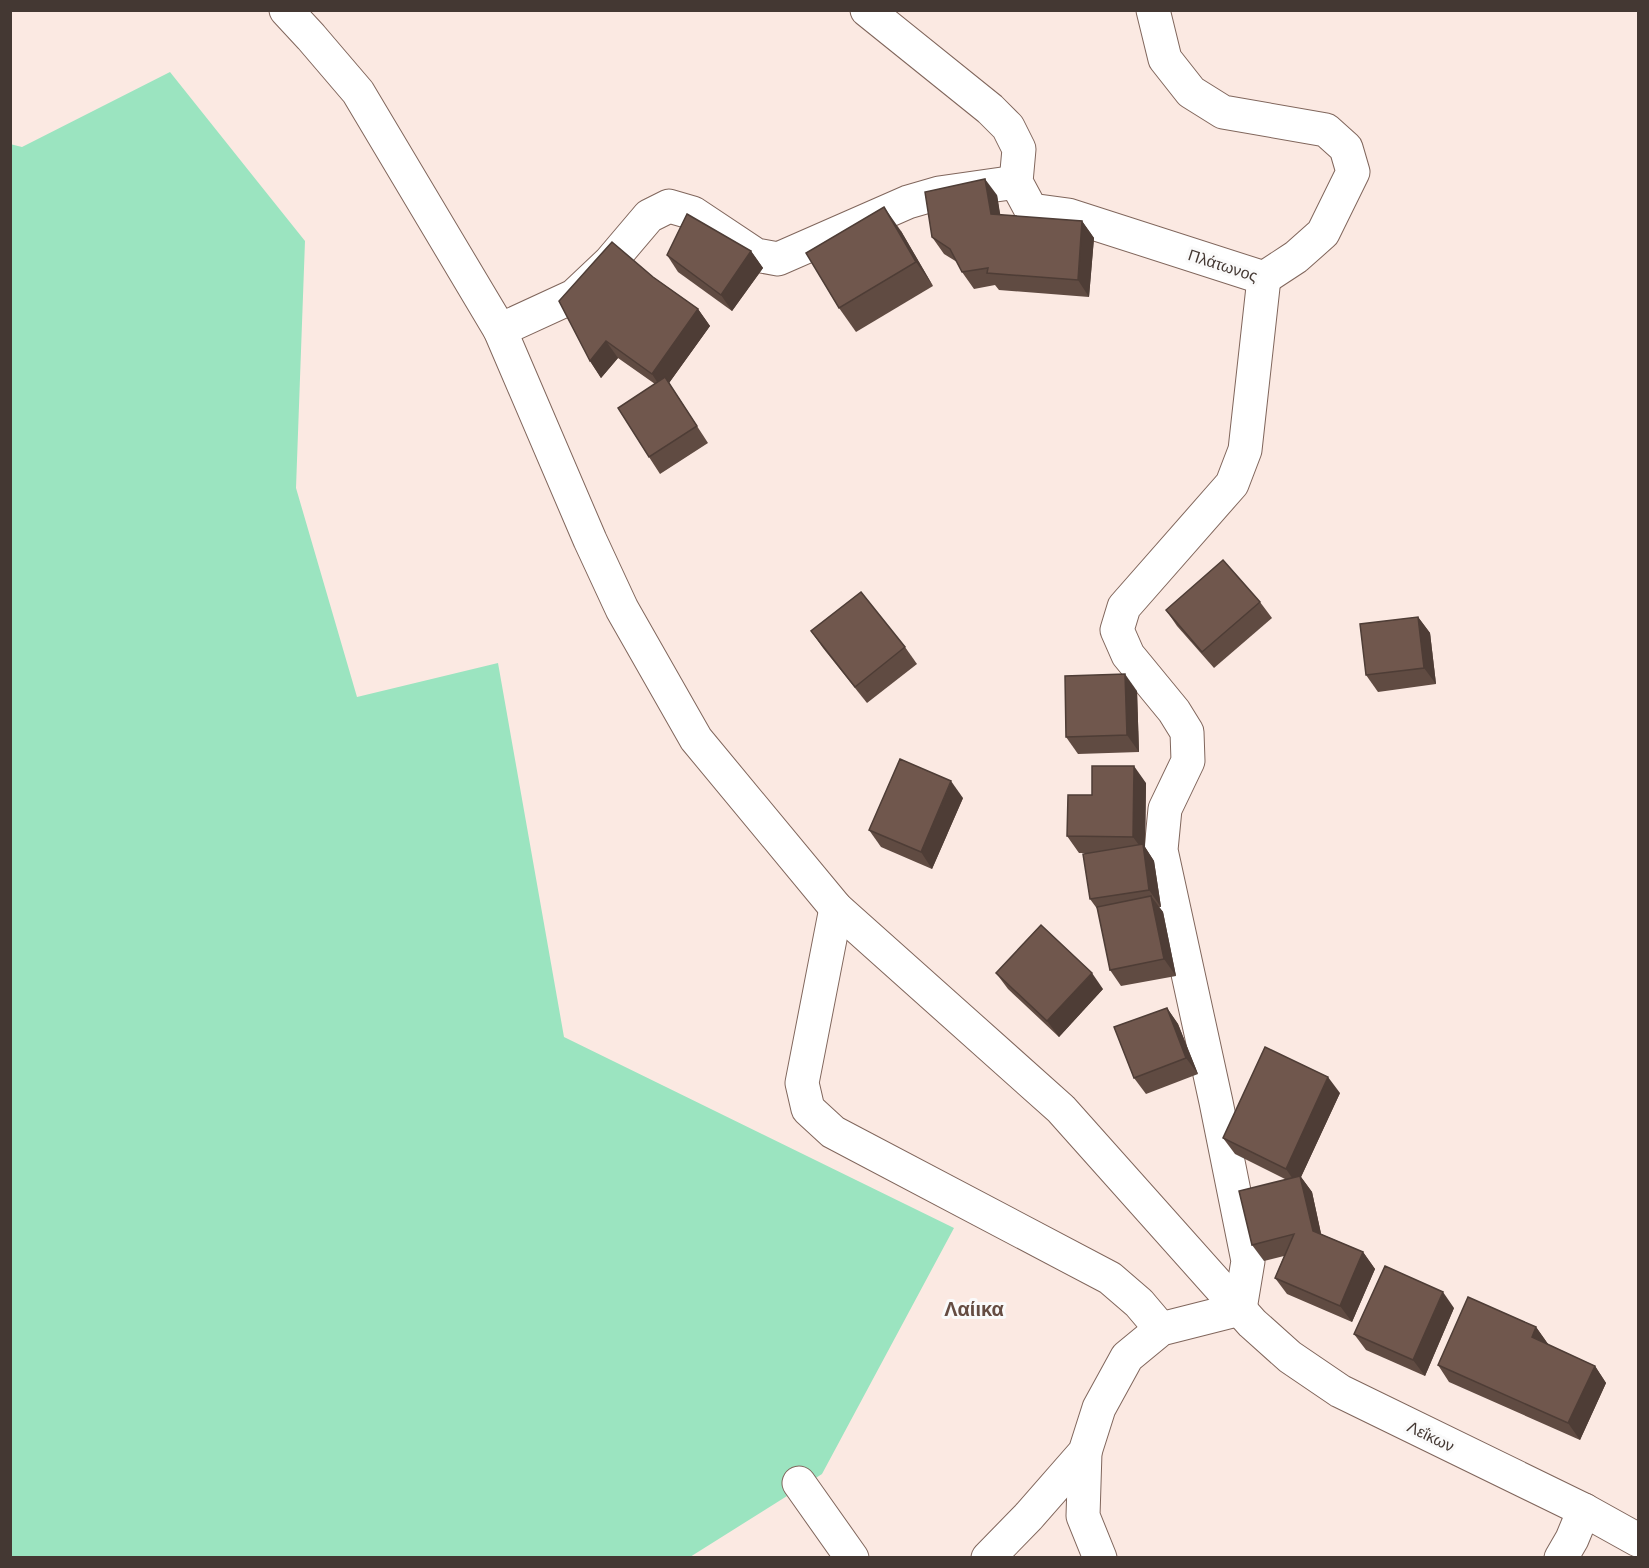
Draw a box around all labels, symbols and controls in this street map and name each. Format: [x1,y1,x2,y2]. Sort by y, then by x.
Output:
street label: Πλάτωνος [1186,244,1260,286]
district label: Λαίικα [944,1296,1004,1322]
street label: Λεΐκων [1404,1416,1458,1456]

